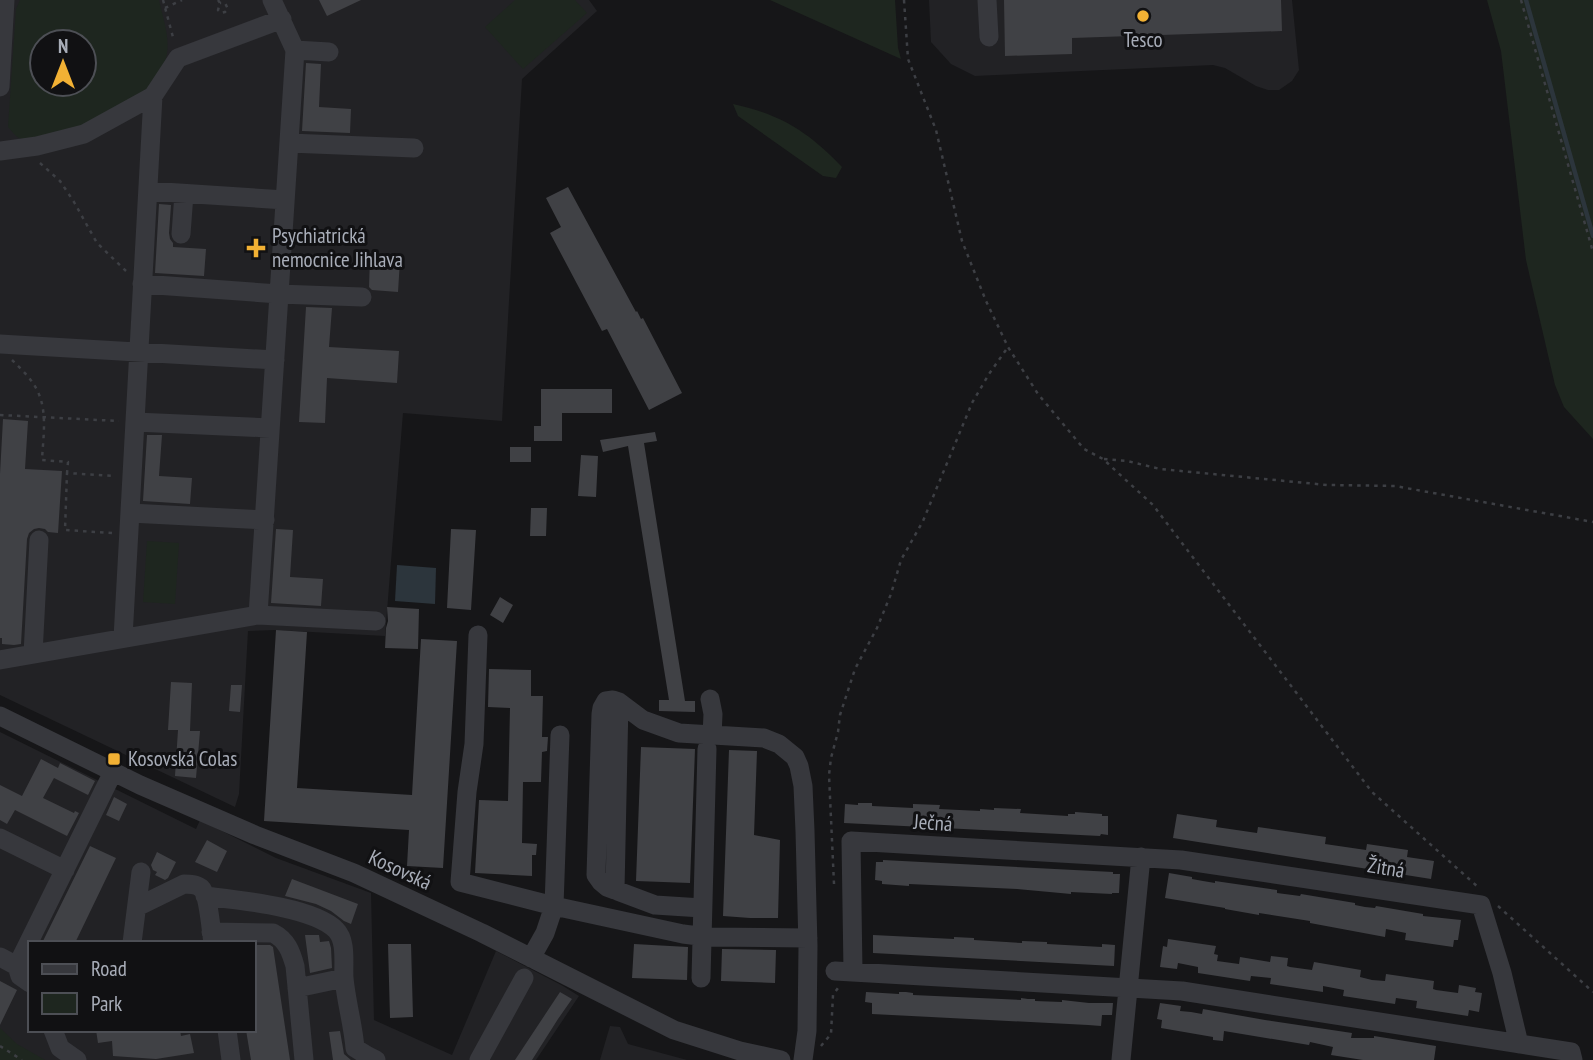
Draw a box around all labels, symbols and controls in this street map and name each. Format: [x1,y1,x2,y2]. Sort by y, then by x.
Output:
marker: Tesco [1135,8,1151,24]
place label: Tesco [1123,26,1163,53]
north arrow [28,28,98,98]
text: N [58,34,68,58]
place label: Psychiatrická nemocnice Jihlava [272,222,403,273]
marker: Psychiatrická nemocnice Jihlava [246,238,266,258]
place label: Kosovská Colas [128,745,237,772]
marker: Kosovská Colas [106,751,122,767]
street label: Ječná [912,808,953,837]
street label: Kosovská [364,843,436,896]
street label: Žitná [1366,851,1407,884]
legend [28,941,256,1032]
text: Road [91,955,127,982]
text: Park [91,990,122,1017]

